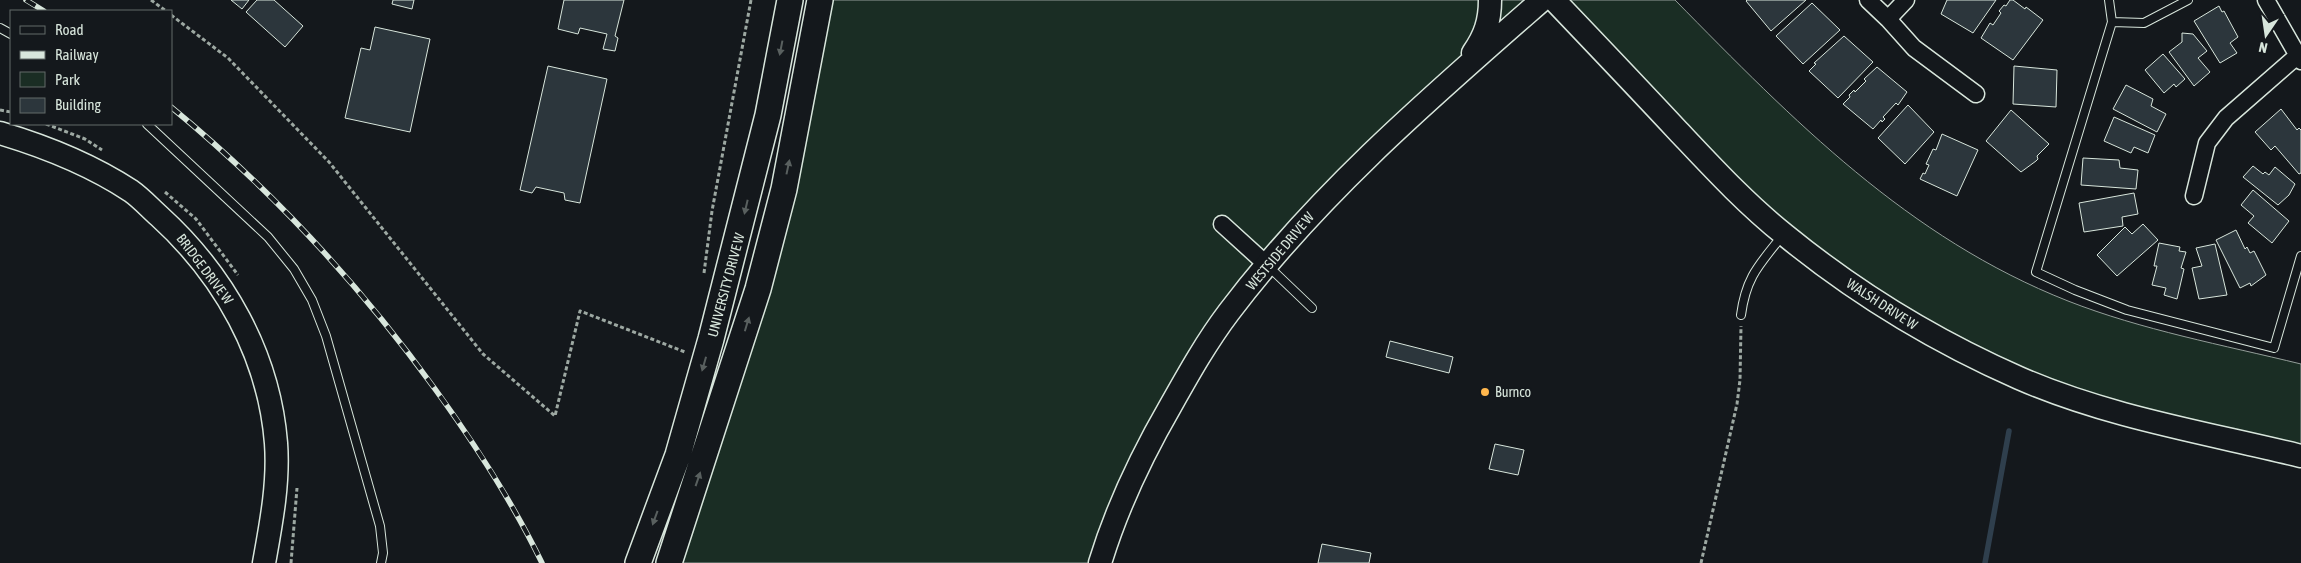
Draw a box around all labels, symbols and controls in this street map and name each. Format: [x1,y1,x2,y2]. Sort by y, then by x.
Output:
legend [10,10,172,125]
north arrow [2241,10,2291,60]
text: Road [55,21,84,38]
text: N [2257,39,2269,56]
one-way arrow [777,40,785,56]
text: Railway [55,46,99,63]
text: Park [55,71,80,88]
text: Building [55,96,101,113]
one-way arrow [785,159,793,175]
one-way arrow [742,199,750,214]
street label: WESTSIDE DRIVE W [1243,208,1318,293]
street label: UNIVERSITY DRIVE W [704,230,748,339]
street label: BRIDGE DRIVE W [173,231,237,308]
street label: WALSH DRIVE W [1844,275,1921,333]
one-way arrow [744,317,752,332]
one-way arrow [700,356,708,371]
place label: Burnco [1495,384,1531,400]
marker: Burnco [1479,386,1491,398]
one-way arrow [694,471,702,486]
one-way arrow [650,511,658,525]

